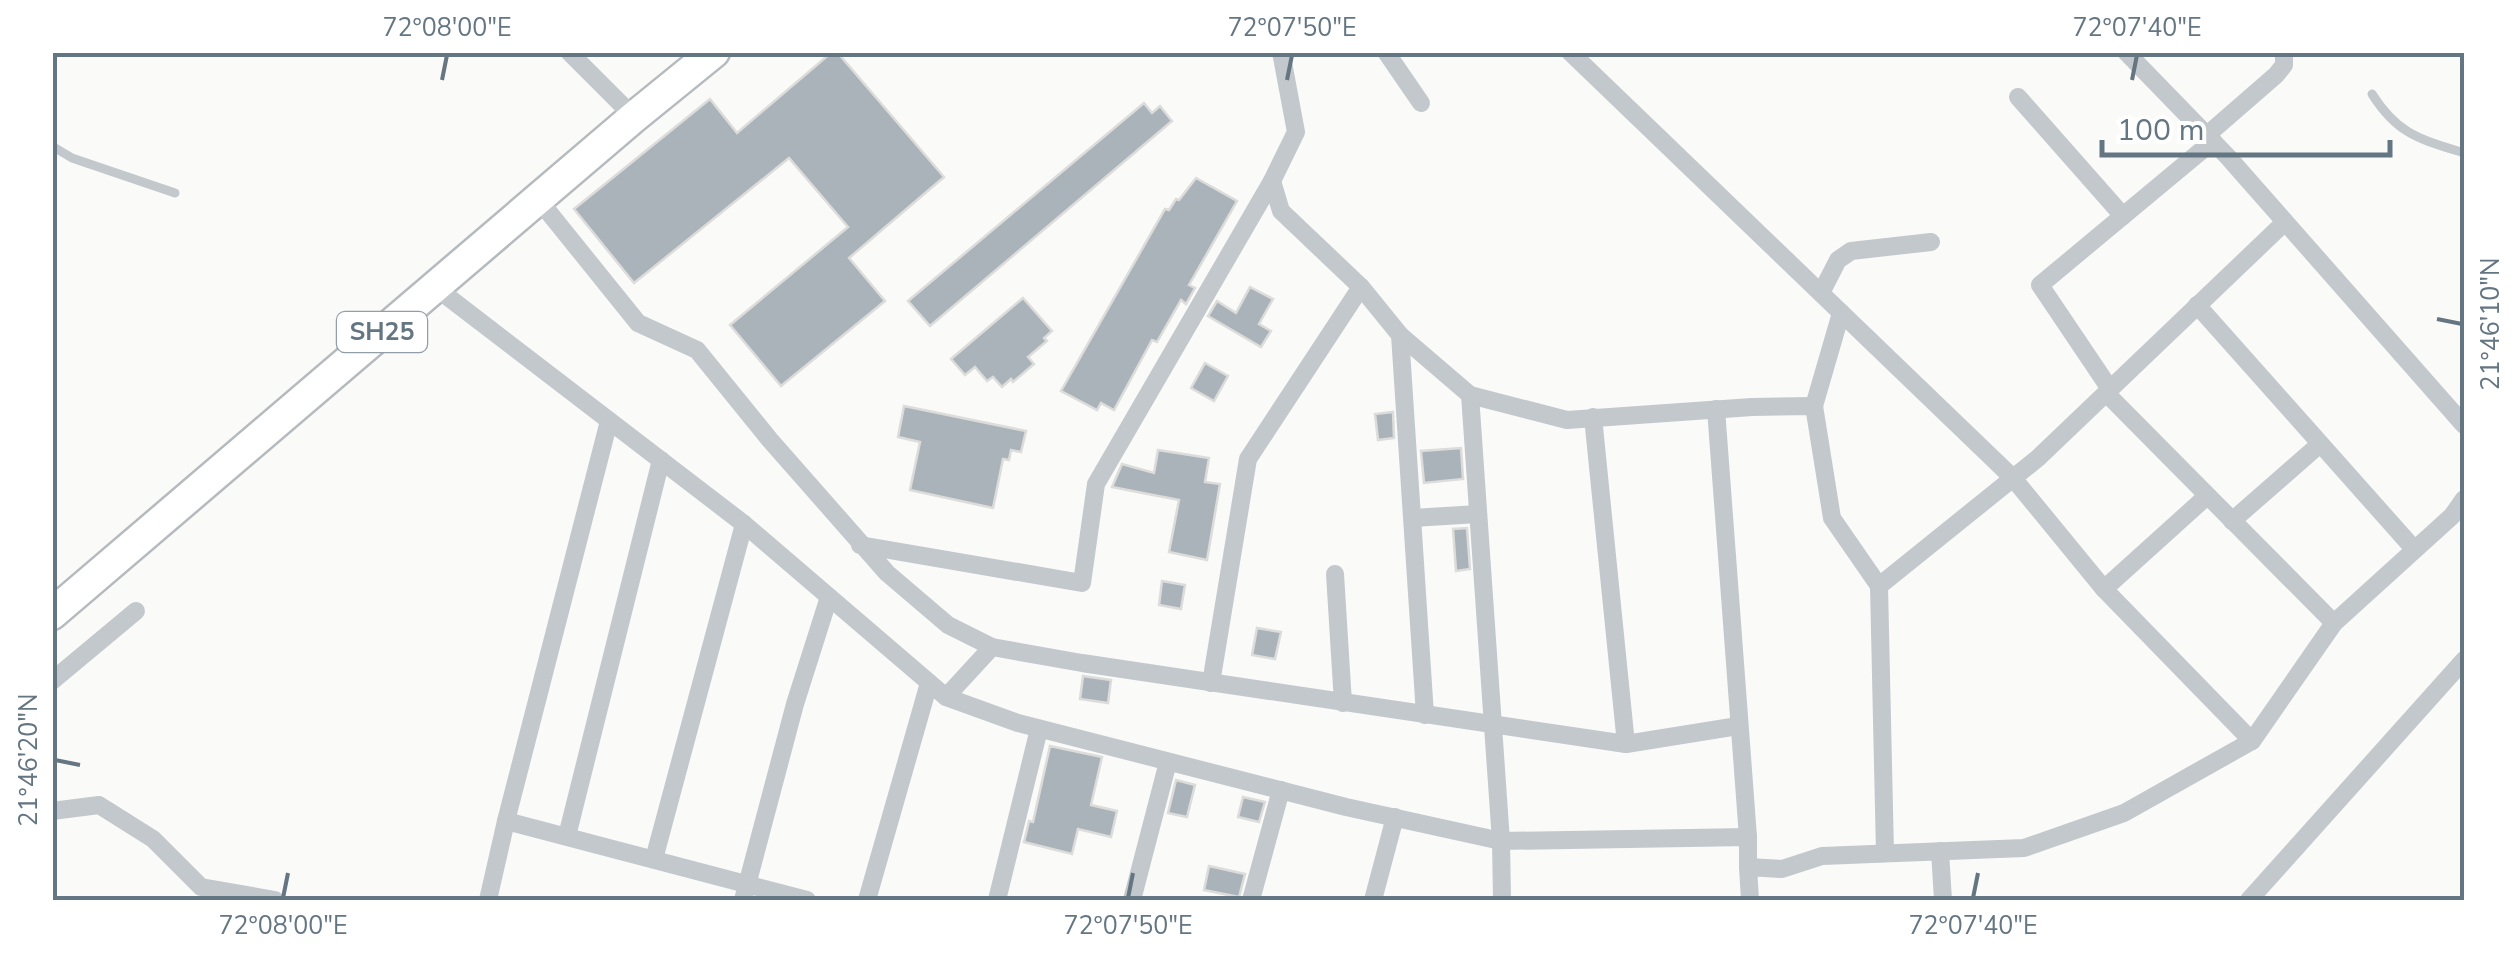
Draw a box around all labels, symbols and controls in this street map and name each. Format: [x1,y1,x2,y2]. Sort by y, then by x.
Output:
text: 72°08'00"E [382,11,512,45]
text: 72°07'50"E [1227,11,1357,45]
text: 72°07'40"E [2072,11,2202,45]
scale bar [2102,95,2390,157]
text: 100 m [2117,110,2204,151]
text: 21°46'10"N [2474,257,2508,391]
road number: SH25 [337,312,427,352]
text: 21°46'20"N [12,693,46,827]
text: 72°08'00"E [218,909,348,943]
text: 72°07'50"E [1063,909,1193,943]
text: 72°07'40"E [1908,909,2038,943]

